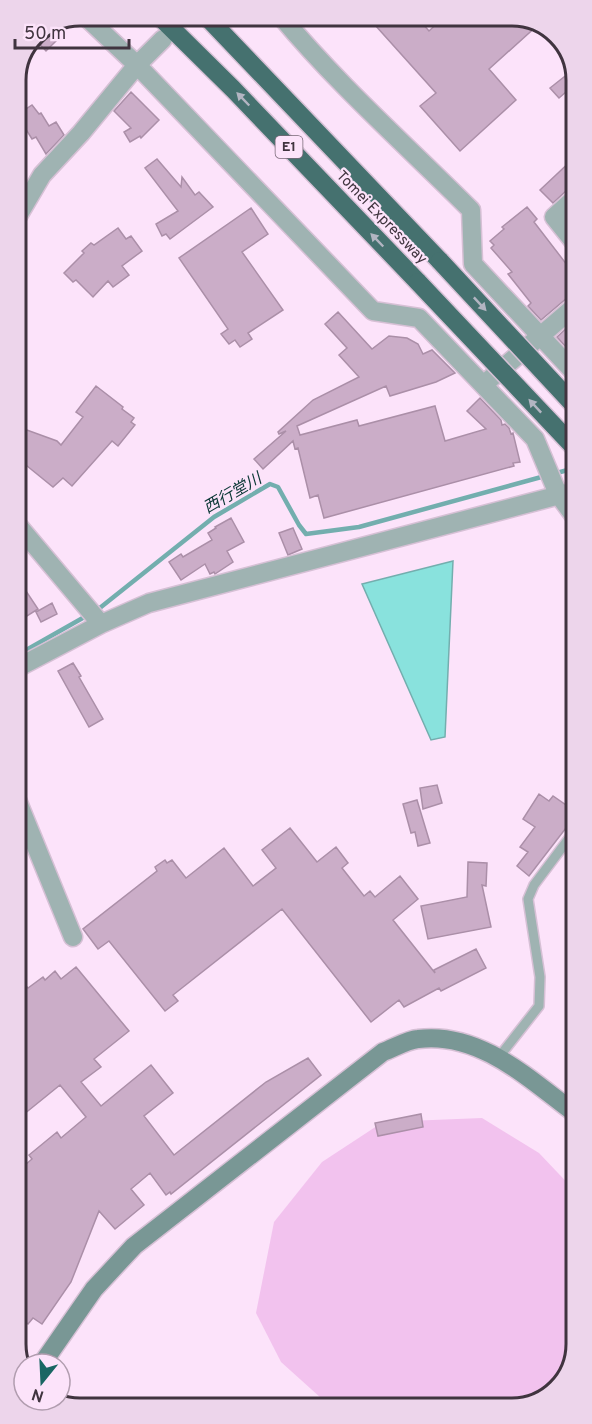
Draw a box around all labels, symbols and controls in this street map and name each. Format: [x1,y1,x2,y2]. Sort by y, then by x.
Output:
scale bar [15,12,129,50]
text: 50 m [24,23,66,46]
one-way arrow [236,92,250,106]
road number: E1 [276,136,302,158]
street label: Tomei Expressway [331,167,431,269]
one-way arrow [371,233,385,247]
one-way arrow [473,296,486,311]
one-way arrow [528,399,542,413]
water label: 西行堂川 [200,468,267,519]
north arrow [12,1352,72,1412]
text: N [29,1383,47,1406]

